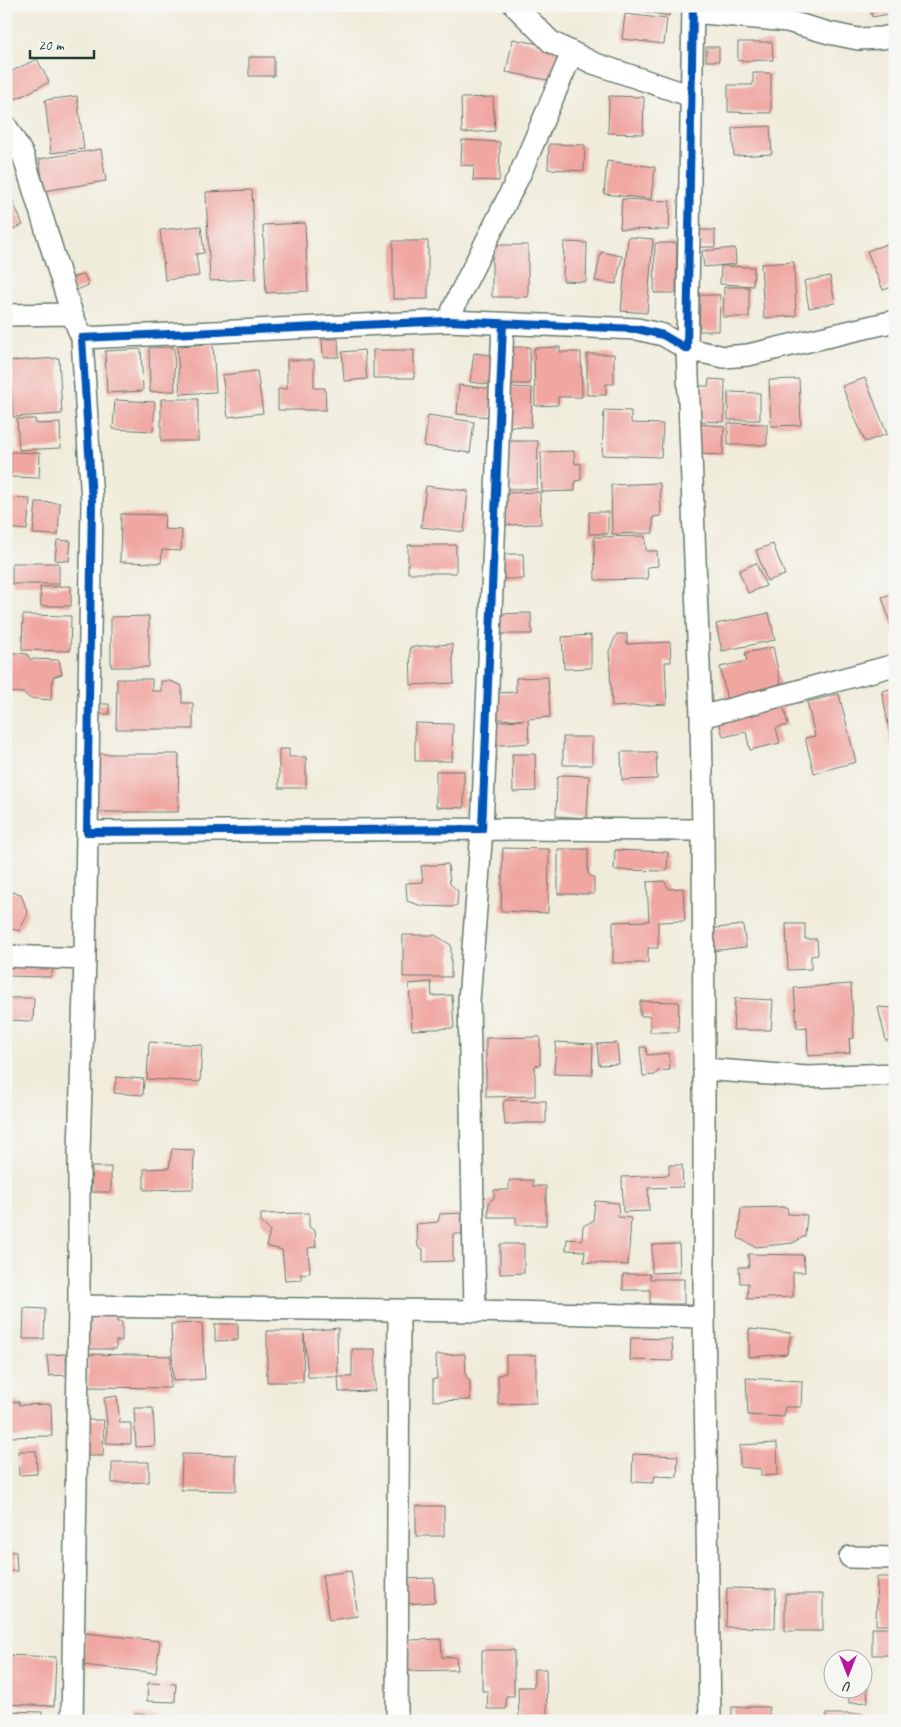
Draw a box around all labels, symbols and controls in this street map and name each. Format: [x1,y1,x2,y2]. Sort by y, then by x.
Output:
scale bar [30,28,94,60]
text: 20 m [38,36,65,55]
north arrow [824,1650,874,1700]
text: U [841,1678,851,1695]

